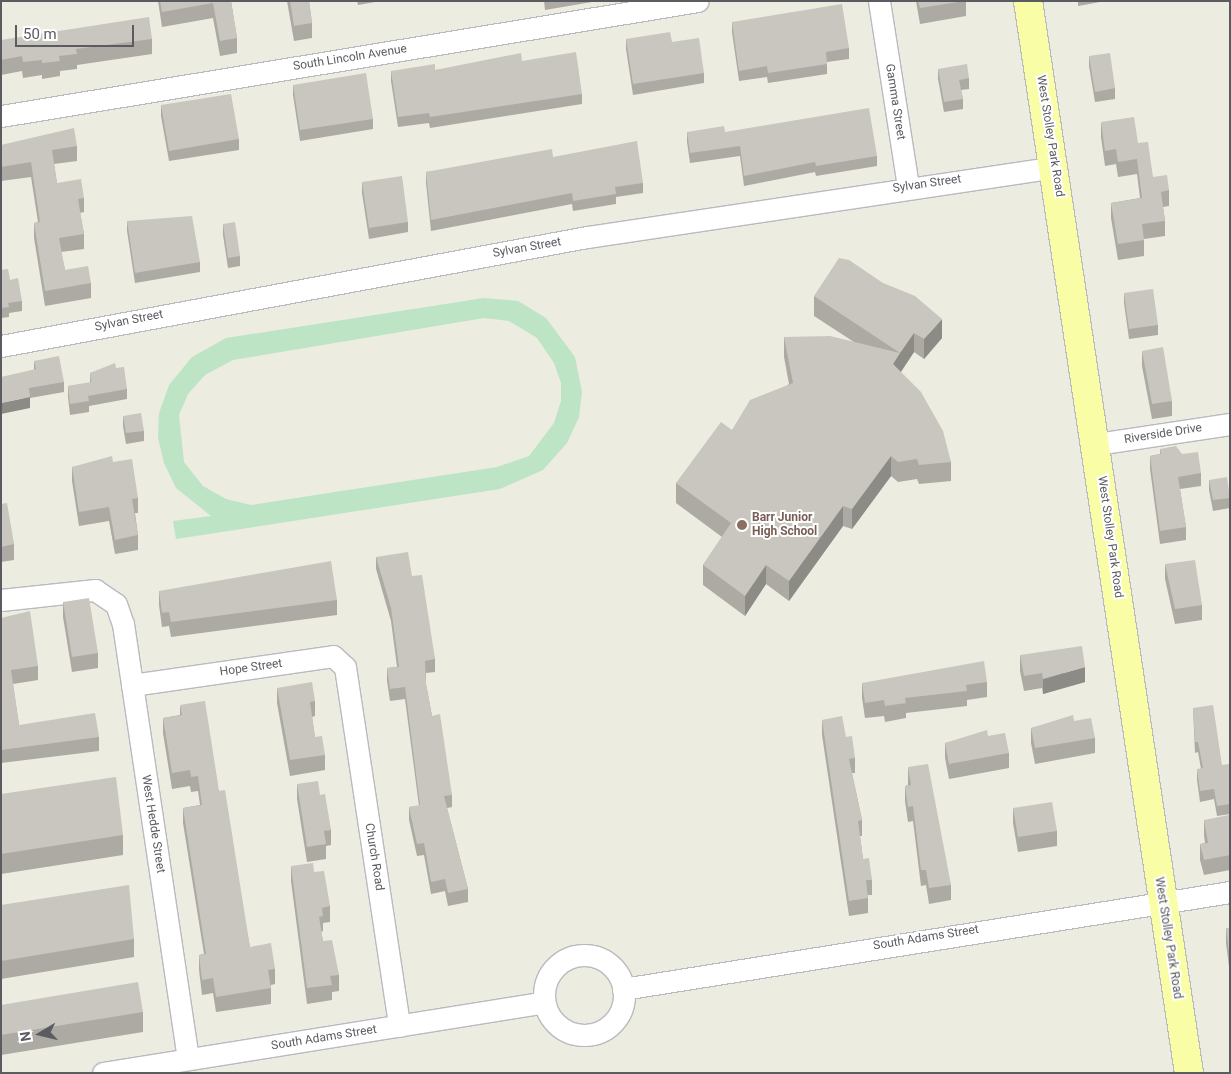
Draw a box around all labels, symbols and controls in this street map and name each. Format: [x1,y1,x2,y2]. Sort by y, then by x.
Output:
scale bar [18,15,136,47]
text: 50 m [23,25,57,43]
street label: South Lincoln Avenue [292,42,408,74]
street label: Gamma Street [882,63,908,141]
street label: West Stolley Park Road [1033,74,1067,198]
street label: Sylvan Street [892,172,962,196]
street label: Sylvan Street [492,235,562,261]
street label: Sylvan Street [94,307,164,335]
street label: Riverside Drive [1123,421,1203,447]
street label: West Stolley Park Road [1094,475,1126,599]
place label: Barr Junior High School [752,511,817,539]
marker: Barr Junior High School [736,519,748,531]
street label: Hope Street [219,656,283,680]
street label: West Hedde Street [138,774,168,874]
street label: Church Road [362,822,386,892]
street label: West Stolley Park Road [1151,876,1185,1000]
street label: South Adams Street [872,923,980,953]
north arrow [15,1009,65,1059]
street label: South Adams Street [270,1023,378,1053]
text: N [17,1030,34,1042]

